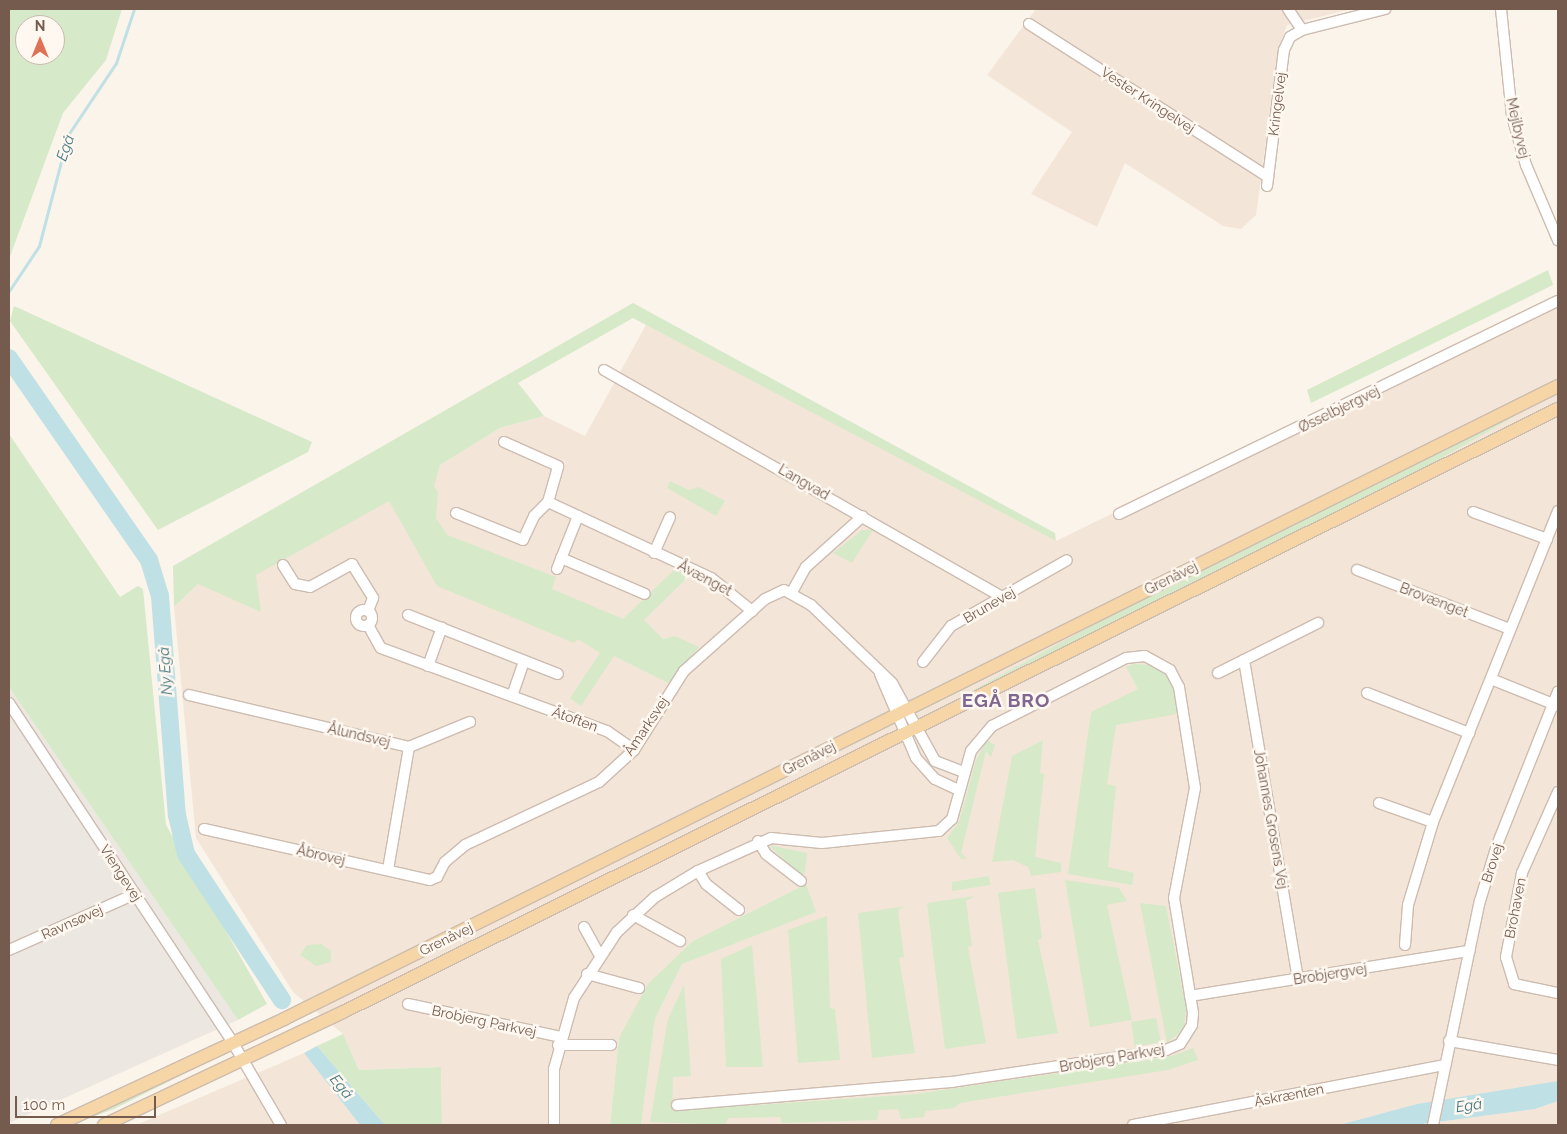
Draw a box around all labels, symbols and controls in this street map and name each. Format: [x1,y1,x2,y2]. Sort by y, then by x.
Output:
north arrow [15,15,65,65]
text: N [35,18,45,34]
street label: Vester Kringelvej [1098,63,1198,137]
street label: Kringelvej [1265,71,1289,137]
street label: Mejlbyvej [1503,96,1533,160]
water label: Egå [53,133,79,163]
street label: Øsselbjergvej [1296,382,1382,436]
street label: Langvad [775,461,833,503]
street label: Åvænget [675,557,735,599]
street label: Grenåvej [1142,558,1200,598]
street label: Brovænget [1397,579,1471,621]
street label: Brunevej [960,583,1018,627]
water label: Ny Egå [155,646,177,696]
district label: EGÅ BRO [961,690,1051,712]
street label: Åmarksvej [620,693,672,759]
street label: Åtoften [550,703,600,735]
street label: Ålundsvej [326,720,392,750]
street label: Grenåvej [780,738,838,778]
street label: Johannes Grosens Vej [1250,748,1292,890]
street label: Åbrovej [295,841,347,869]
street label: Brovej [1478,841,1506,885]
street label: Viengevej [96,842,146,904]
street label: Brohaven [1501,876,1529,940]
street label: Ravnsøvej [39,901,105,943]
street label: Grenåvej [417,919,475,959]
street label: Brobjergvej [1292,960,1368,988]
street label: Brobjerg Parkvej [430,1002,538,1040]
street label: Brobjerg Parkvej [1058,1040,1166,1076]
water label: Egå [326,1071,356,1103]
street label: Åskrænten [1253,1080,1325,1110]
scale bar [18,1086,159,1118]
water label: Egå [1455,1095,1483,1117]
text: 100 m [23,1096,65,1114]

